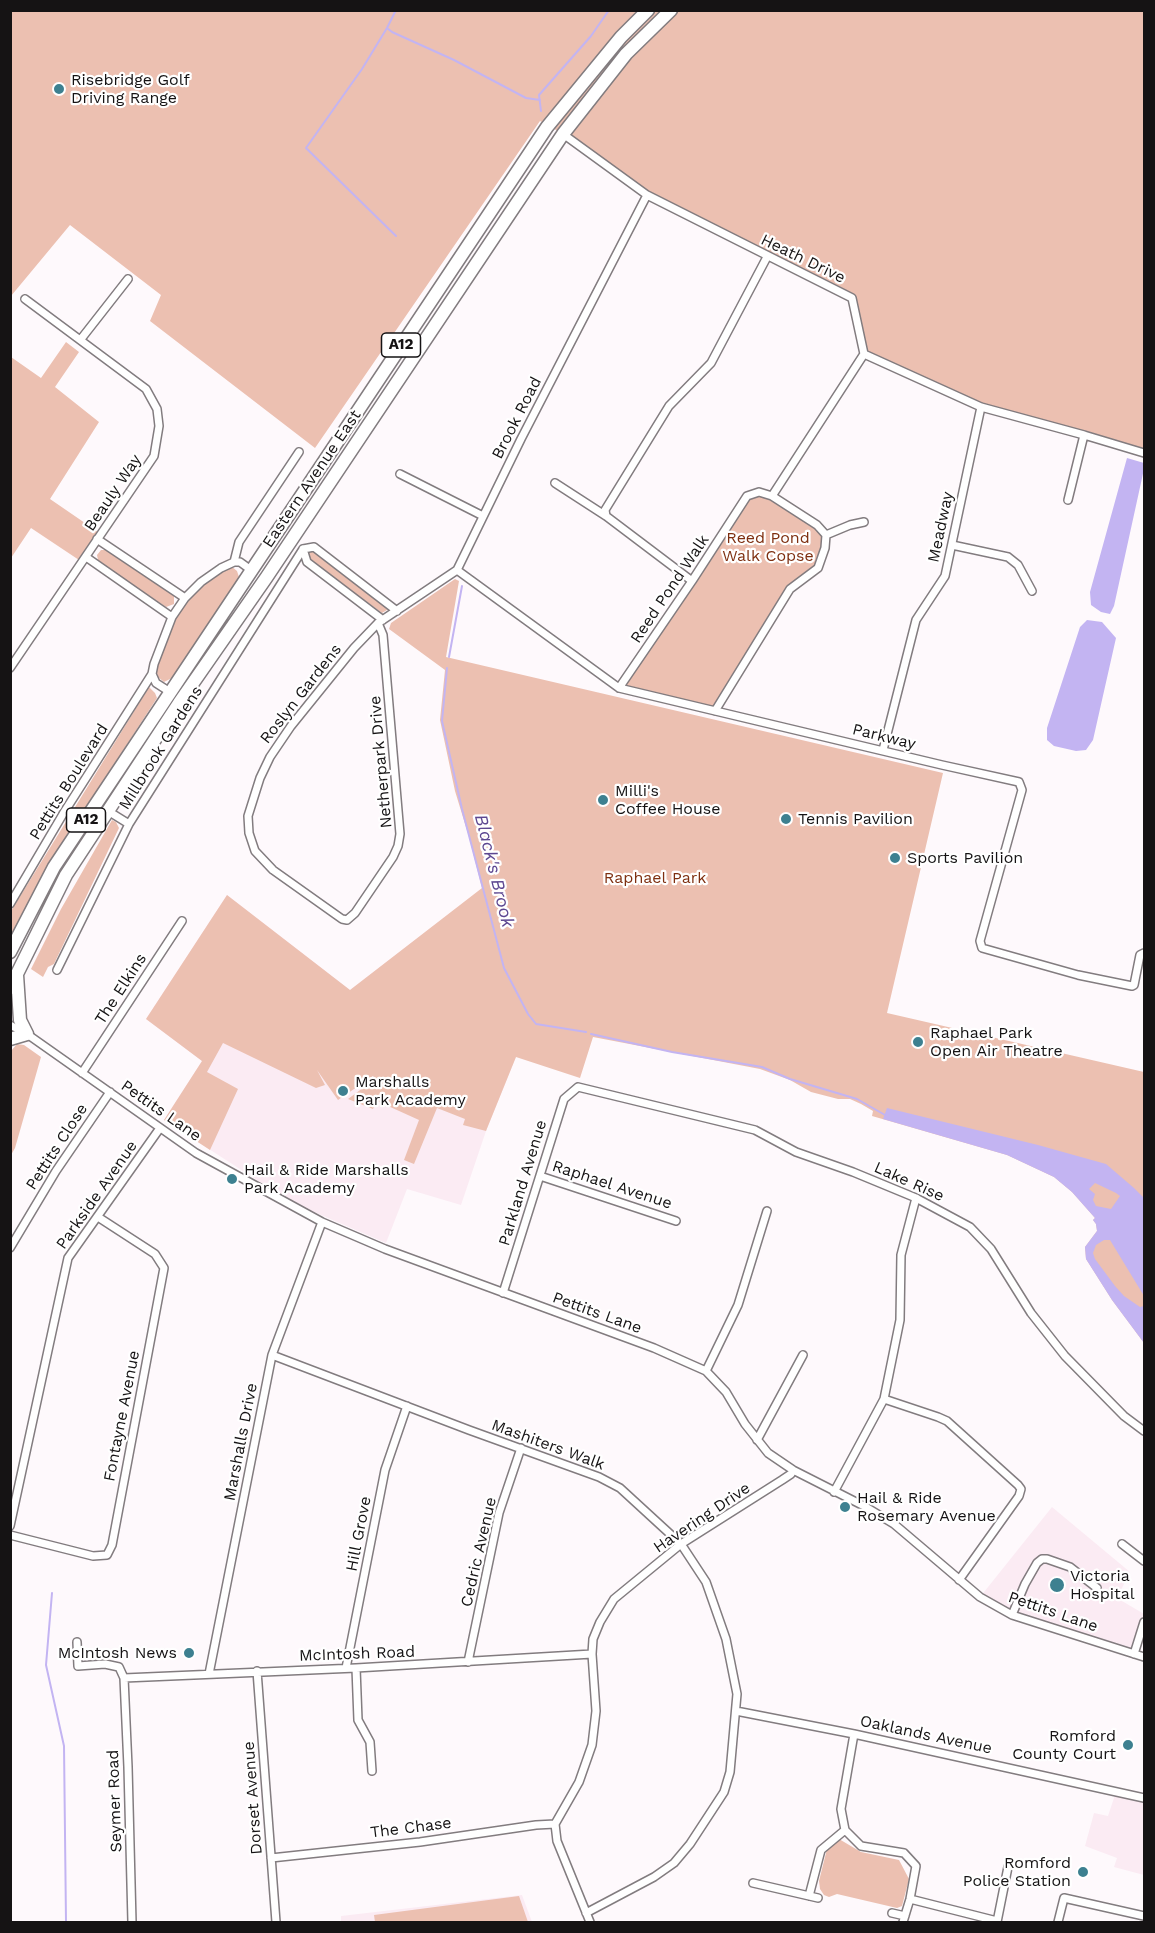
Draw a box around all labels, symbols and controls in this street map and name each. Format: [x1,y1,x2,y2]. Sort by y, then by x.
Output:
place label: Risebridge Golf Driving Range [71,70,190,108]
marker: Risebridge Golf Driving Range [52,82,66,96]
street label: Heath Drive [758,230,848,288]
road number: A12 [382,333,420,357]
street label: Brook Road [488,374,546,462]
street label: Eastern Avenue East [259,406,365,552]
street label: Beauly Way [80,451,146,535]
street label: Meadway [924,490,958,564]
park label: Reed Pond Walk Copse [722,528,814,566]
street label: Reed Pond Walk [627,531,713,647]
street label: Roslyn Gardens [256,640,346,748]
street label: Millbrook Gardens [115,683,207,813]
street label: Netherpark Drive [366,695,396,829]
street label: Pettits Boulevard [26,720,112,844]
street label: Parkway [850,720,918,754]
place label: Milli's Coffee House [615,781,720,819]
marker: Milli's Coffee House [596,793,610,807]
road number: A12 [66,808,106,832]
place label: Tennis Pavilion [798,809,913,829]
water label: Black's Brook [469,812,519,930]
marker: Tennis Pavilion [779,812,793,826]
place label: Sports Pavilion [907,848,1023,868]
marker: Sports Pavilion [888,851,902,865]
park label: Raphael Park [604,868,706,888]
street label: The Elkins [91,950,151,1028]
place label: Raphael Park Open Air Theatre [930,1023,1063,1061]
marker: Raphael Park Open Air Theatre [911,1035,925,1049]
place label: Marshalls Park Academy [355,1072,466,1110]
street label: Pettits Lane [117,1076,205,1146]
marker: Marshalls Park Academy [336,1084,350,1098]
street label: Pettits Close [22,1100,92,1194]
street label: Parkland Avenue [495,1118,551,1248]
street label: Parkside Avenue [52,1137,142,1253]
street label: Raphael Avenue [550,1157,674,1213]
street label: Lake Rise [871,1158,947,1206]
place label: Hail & Ride Marshalls Park Academy [244,1160,409,1198]
marker: Hail & Ride Marshalls Park Academy [225,1172,239,1186]
street label: Pettits Lane [550,1288,644,1338]
street label: Fontayne Avenue [100,1349,144,1483]
street label: Marshalls Drive [220,1381,262,1503]
street label: Mashiters Walk [489,1416,607,1474]
street label: Havering Drive [650,1479,754,1557]
place label: Hail & Ride Rosemary Avenue [857,1488,996,1526]
street label: Hill Grove [342,1495,376,1573]
street label: Cedric Avenue [457,1495,501,1609]
marker: Hail & Ride Rosemary Avenue [838,1500,852,1514]
place label: Victoria Hospital [1070,1566,1135,1604]
marker: Victoria Hospital [1048,1576,1066,1594]
street label: Pettits Lane [1006,1588,1100,1636]
street label: McIntosh Road [299,1642,415,1666]
place label: McIntosh News [58,1643,177,1663]
marker: McIntosh News [182,1646,196,1660]
street label: Oaklands Avenue [858,1712,994,1758]
place label: Romford County Court [1012,1726,1116,1764]
marker: Romford County Court [1121,1738,1135,1752]
street label: Dorset Avenue [239,1741,267,1855]
street label: Seymer Road [104,1749,126,1853]
street label: The Chase [369,1814,453,1842]
place label: Romford Police Station [963,1853,1071,1891]
marker: Romford Police Station [1076,1865,1090,1879]

